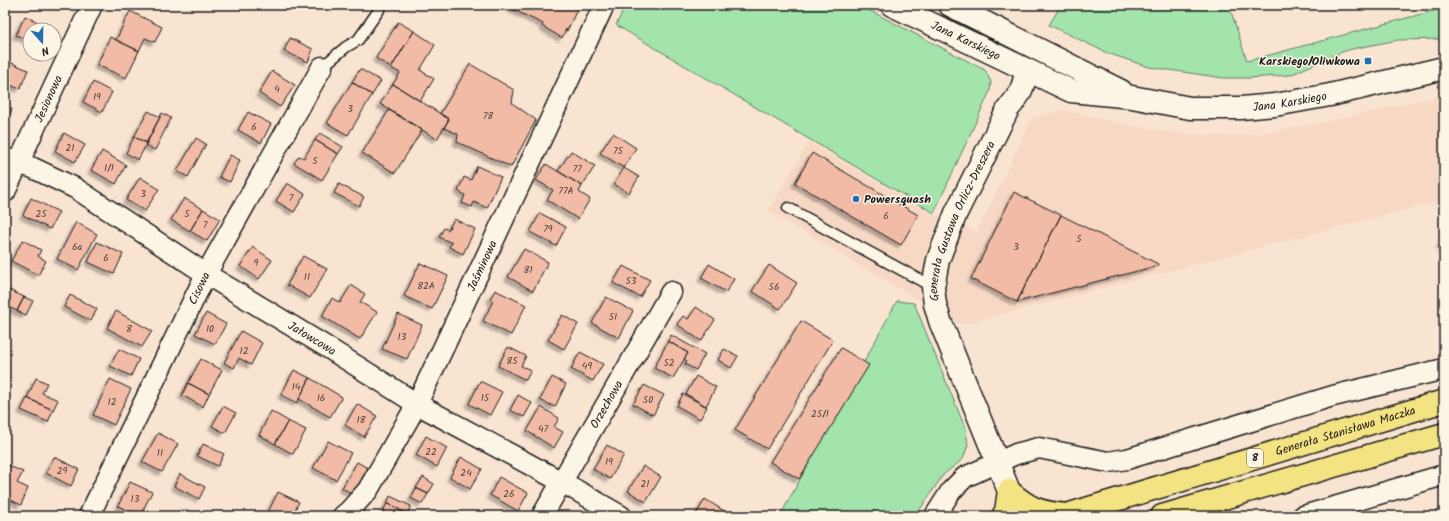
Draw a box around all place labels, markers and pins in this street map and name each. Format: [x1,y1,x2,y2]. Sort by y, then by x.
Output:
place label: Karskiego/Oliwkowa [1259,52,1360,71]
marker: Karskiego/Oliwkowa [1363,56,1373,66]
place label: Powersquash [864,190,931,209]
marker: Powersquash [851,194,861,204]

